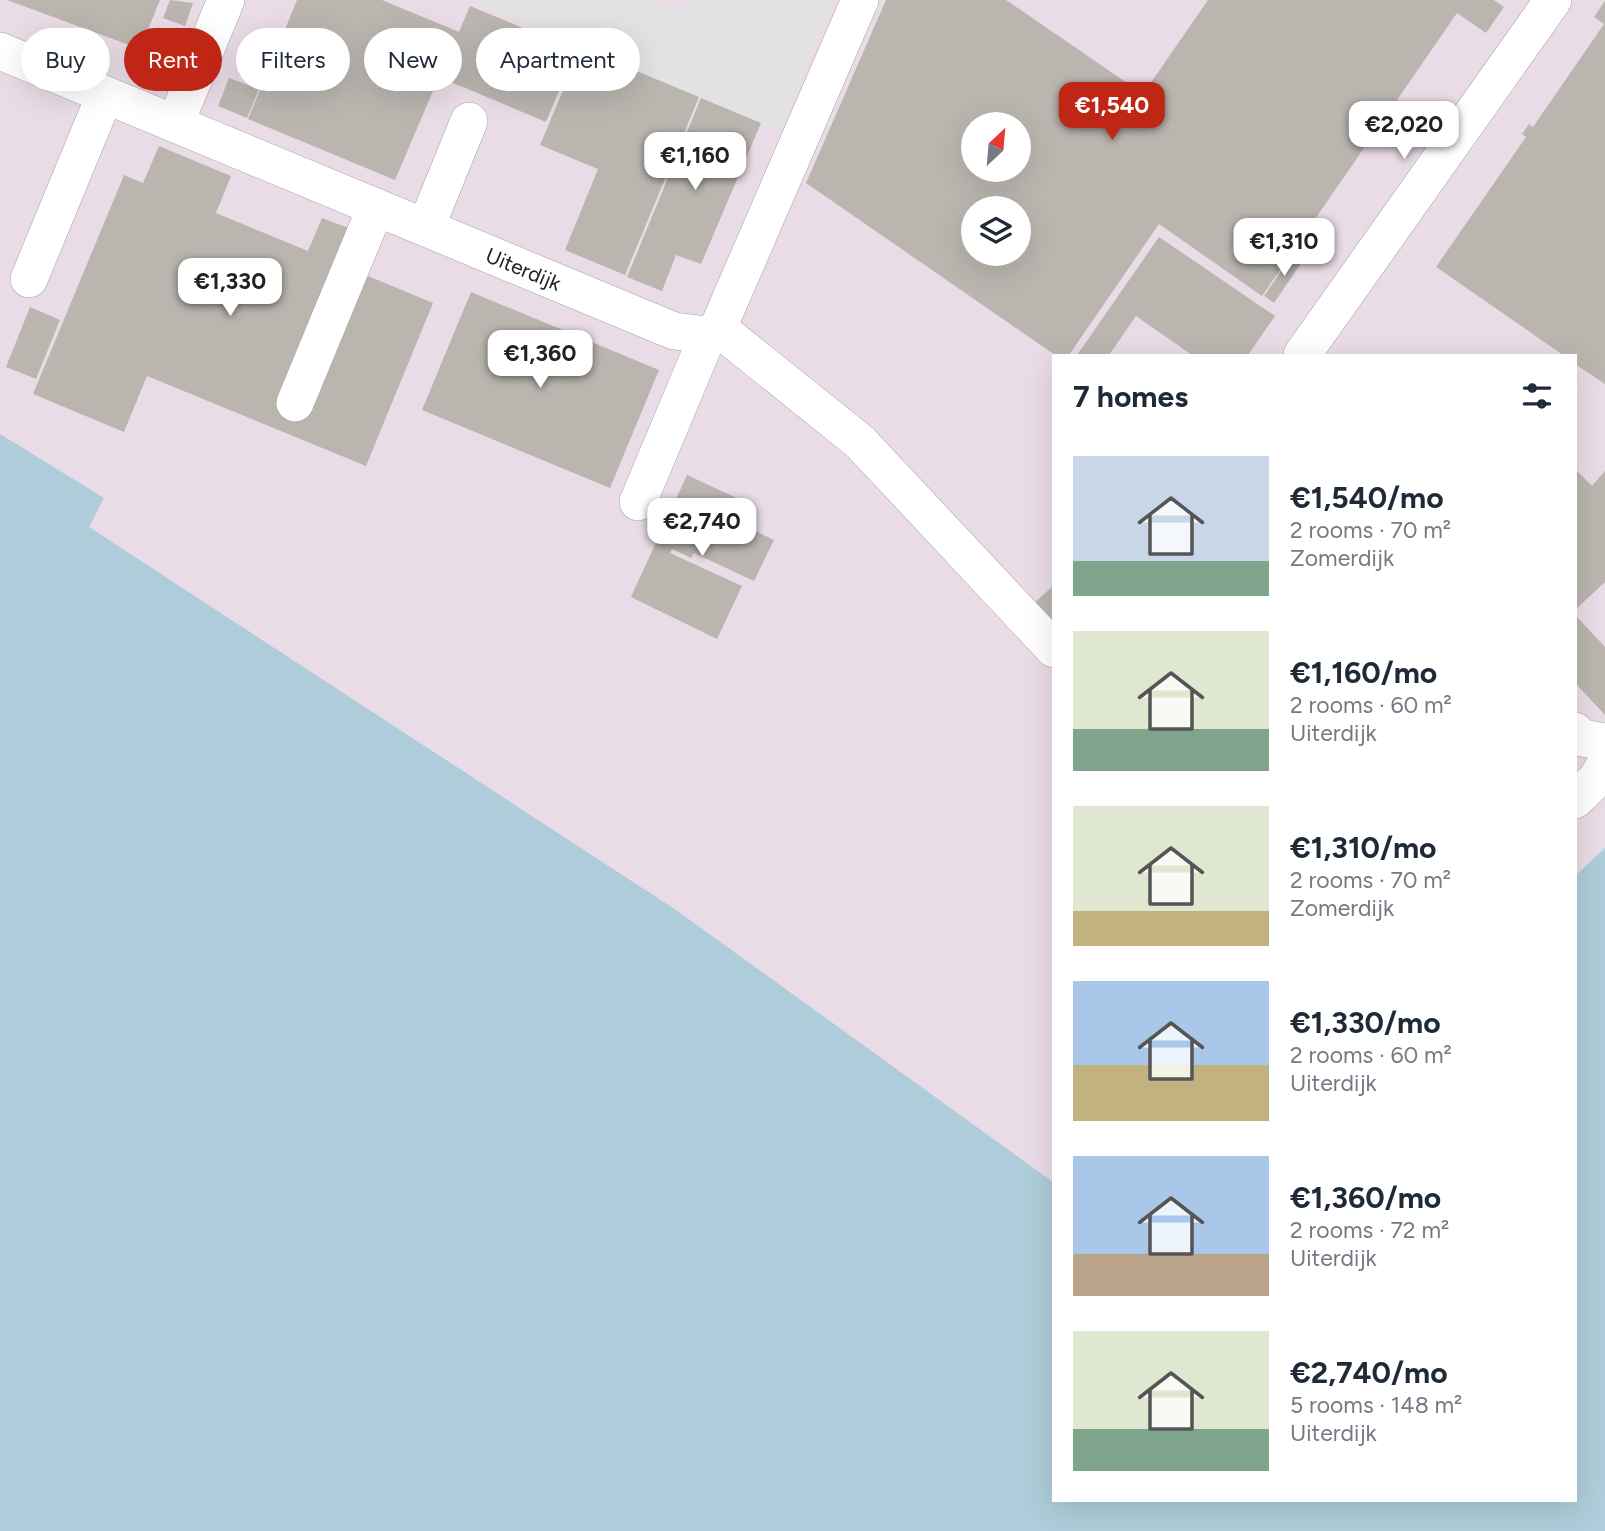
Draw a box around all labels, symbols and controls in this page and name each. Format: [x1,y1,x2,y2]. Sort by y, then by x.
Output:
chip: Buy [21,28,110,91]
chip: Rent [124,28,222,91]
chip: Filters [236,28,350,91]
chip: New [364,28,462,91]
chip: Apartment [476,28,640,91]
pin: €1,540 [1055,82,1169,142]
text: €1,540 [1075,91,1149,119]
pin: €2,020 [1347,102,1461,161]
text: €2,020 [1365,110,1443,138]
north arrow [961,112,1031,182]
map controls [961,112,1031,266]
pin: €1,160 [638,132,752,192]
text: €1,160 [660,141,730,169]
button: layers [961,196,1031,266]
pin: €1,310 [1227,218,1341,278]
text: €1,310 [1250,227,1319,255]
street label: Uiterdijk [482,242,566,296]
pin: €1,330 [173,258,287,318]
text: €1,330 [194,267,266,295]
pin: €1,360 [483,330,597,390]
text: €1,360 [504,339,576,367]
icon: filters [1518,377,1556,415]
text: 7 homes [1073,378,1188,415]
text: €1,540/mo [1290,479,1444,516]
icon: home [1129,484,1213,568]
pin: €2,740 [645,498,759,558]
text: €2,740 [663,507,741,535]
text: 2 rooms · 70 m² [1290,516,1451,544]
text: Zomerdijk [1290,544,1394,572]
text: €1,160/mo [1290,654,1437,691]
icon: home [1129,659,1213,743]
text: 2 rooms · 60 m² [1290,691,1452,719]
text: Uiterdijk [1290,719,1377,747]
text: €1,310/mo [1290,829,1437,866]
icon: home [1129,834,1213,918]
text: 2 rooms · 70 m² [1290,866,1451,894]
text: Zomerdijk [1290,894,1394,922]
text: €1,330/mo [1290,1004,1441,1041]
icon: home [1129,1009,1213,1093]
text: 2 rooms · 60 m² [1290,1041,1452,1069]
text: Uiterdijk [1290,1069,1377,1097]
text: €1,360/mo [1290,1179,1441,1216]
icon: home [1129,1184,1213,1268]
text: 2 rooms · 72 m² [1290,1216,1449,1244]
text: Uiterdijk [1290,1244,1377,1272]
text: €2,740/mo [1290,1354,1448,1391]
icon: home [1129,1359,1213,1443]
text: 5 rooms · 148 m² [1290,1391,1462,1419]
text: Uiterdijk [1290,1419,1377,1447]

